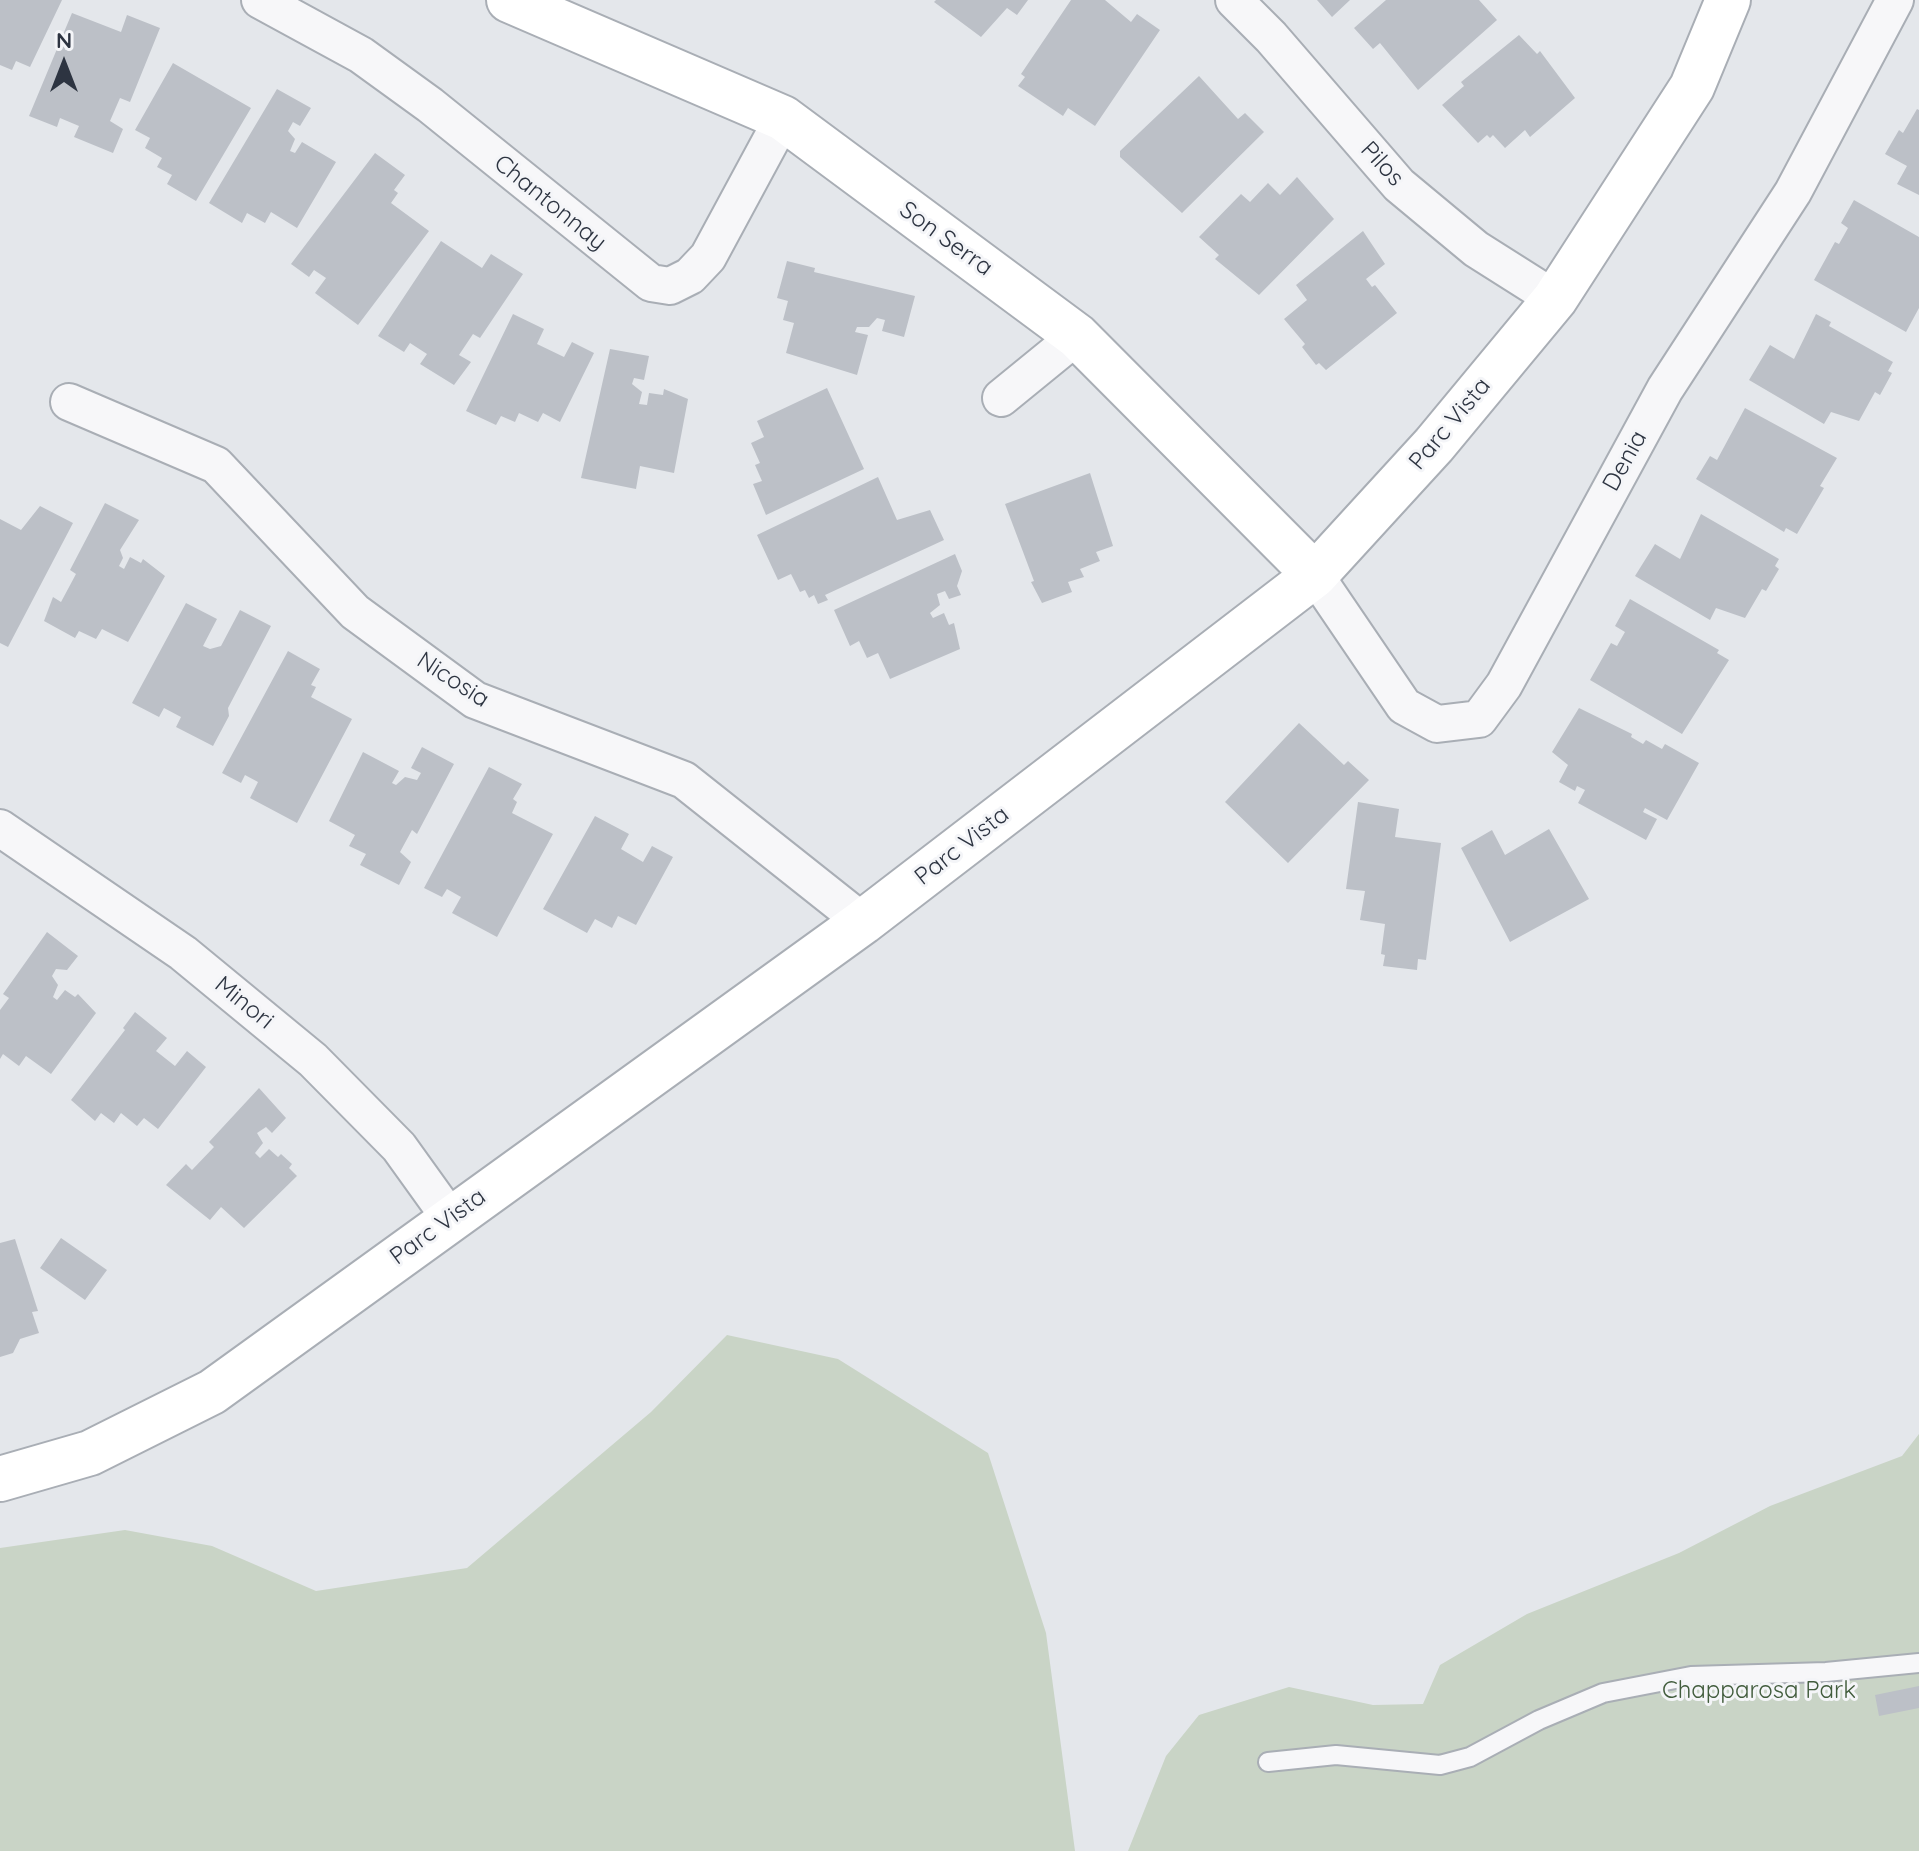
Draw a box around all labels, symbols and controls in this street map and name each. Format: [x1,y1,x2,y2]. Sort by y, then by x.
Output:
north arrow [24,24,104,104]
text: N [56,26,72,54]
street label: Pilos [1354,136,1410,192]
street label: Chantonnay [488,149,612,257]
street label: Son Serra [894,196,998,282]
street label: Parc Vista [1403,372,1497,476]
street label: Denia [1597,426,1653,496]
street label: Nicosia [411,646,495,714]
street label: Parc Vista [909,800,1015,892]
street label: Minori [209,970,279,1036]
street label: Parc Vista [384,1183,492,1271]
park label: Chapparosa Park [1662,1677,1856,1705]

